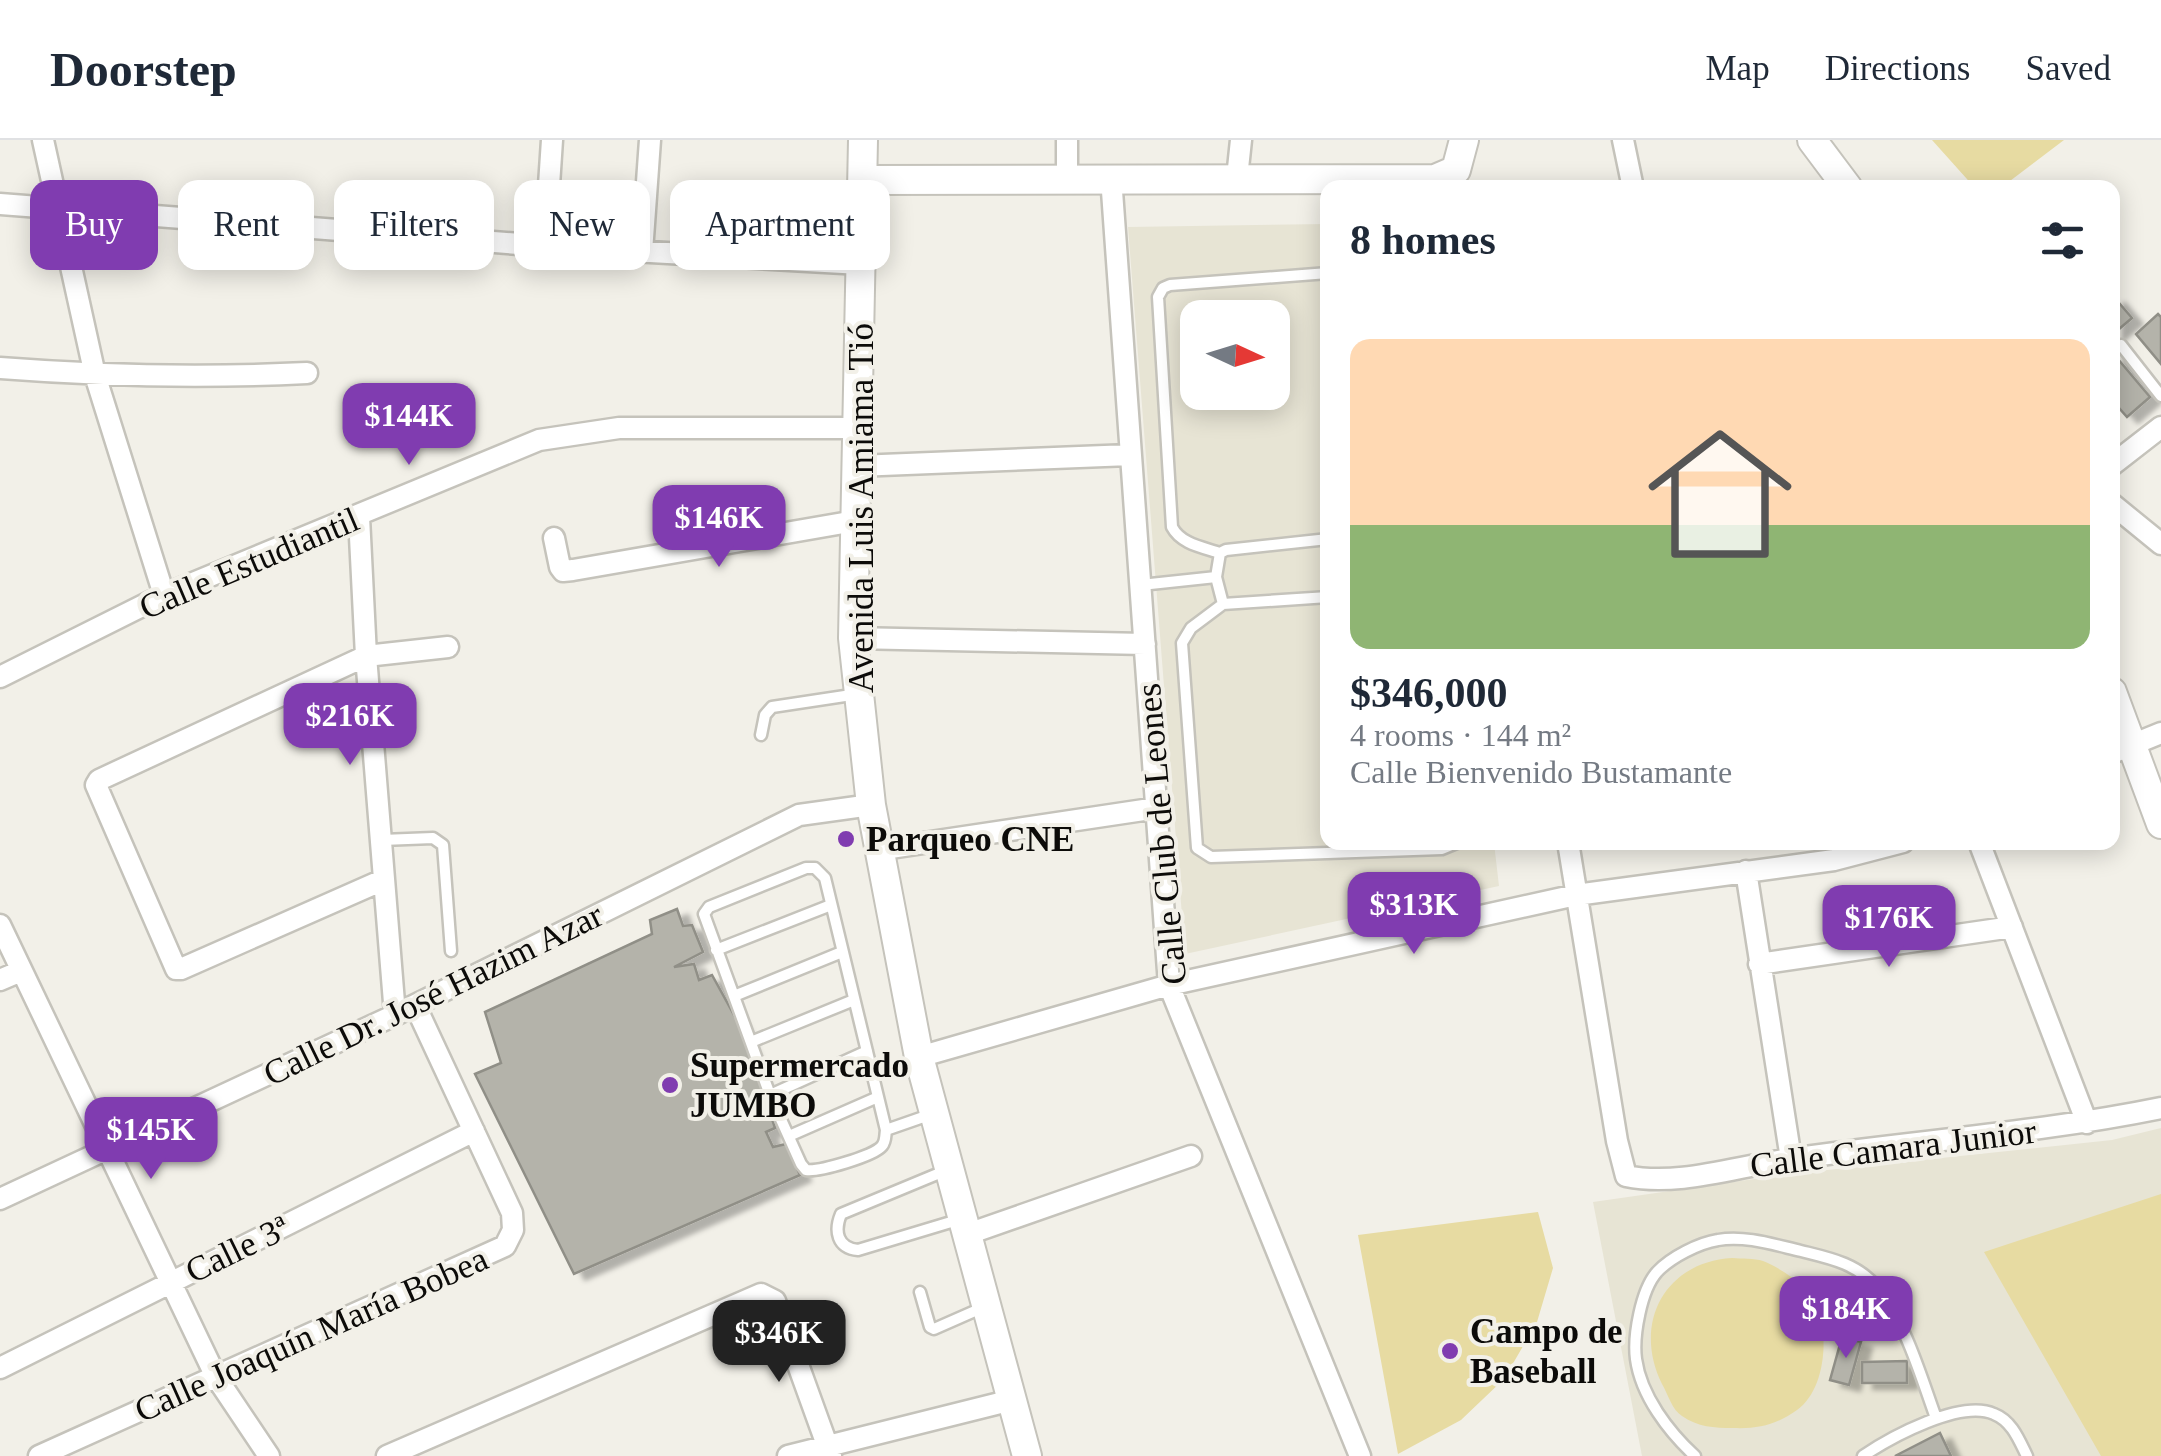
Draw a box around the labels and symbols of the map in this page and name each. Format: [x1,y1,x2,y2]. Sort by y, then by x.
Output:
north arrow [1180,300,1290,410]
street label: Avenida Luis Amiama Tió [842,323,881,693]
pin: $144K [339,383,479,468]
pin: $146K [649,485,789,570]
street label: Calle Estudiantil [134,500,365,627]
street label: Calle Club de Leones [1129,682,1194,986]
pin: $216K [280,683,420,768]
place label: Parqueo CNE [866,820,1074,859]
marker: Parqueo CNE [835,828,857,850]
pin: $313K [1344,872,1484,957]
pin: $176K [1819,885,1959,970]
street label: Calle Dr. José Hazim Azar [257,895,609,1094]
place label: Supermercado JUMBO [690,1046,909,1125]
marker: Supermercado JUMBO [659,1074,681,1096]
pin: $145K [81,1097,221,1182]
street label: Calle Camara Junior [1748,1112,2039,1185]
street label: Calle 3ª [179,1208,295,1291]
street label: Calle Joaquín María Bobea [129,1239,494,1430]
pin: $184K [1776,1276,1916,1361]
pin: $346K [709,1300,849,1385]
place label: Campo de Baseball [1470,1312,1623,1391]
marker: Campo de Baseball [1439,1340,1461,1362]

